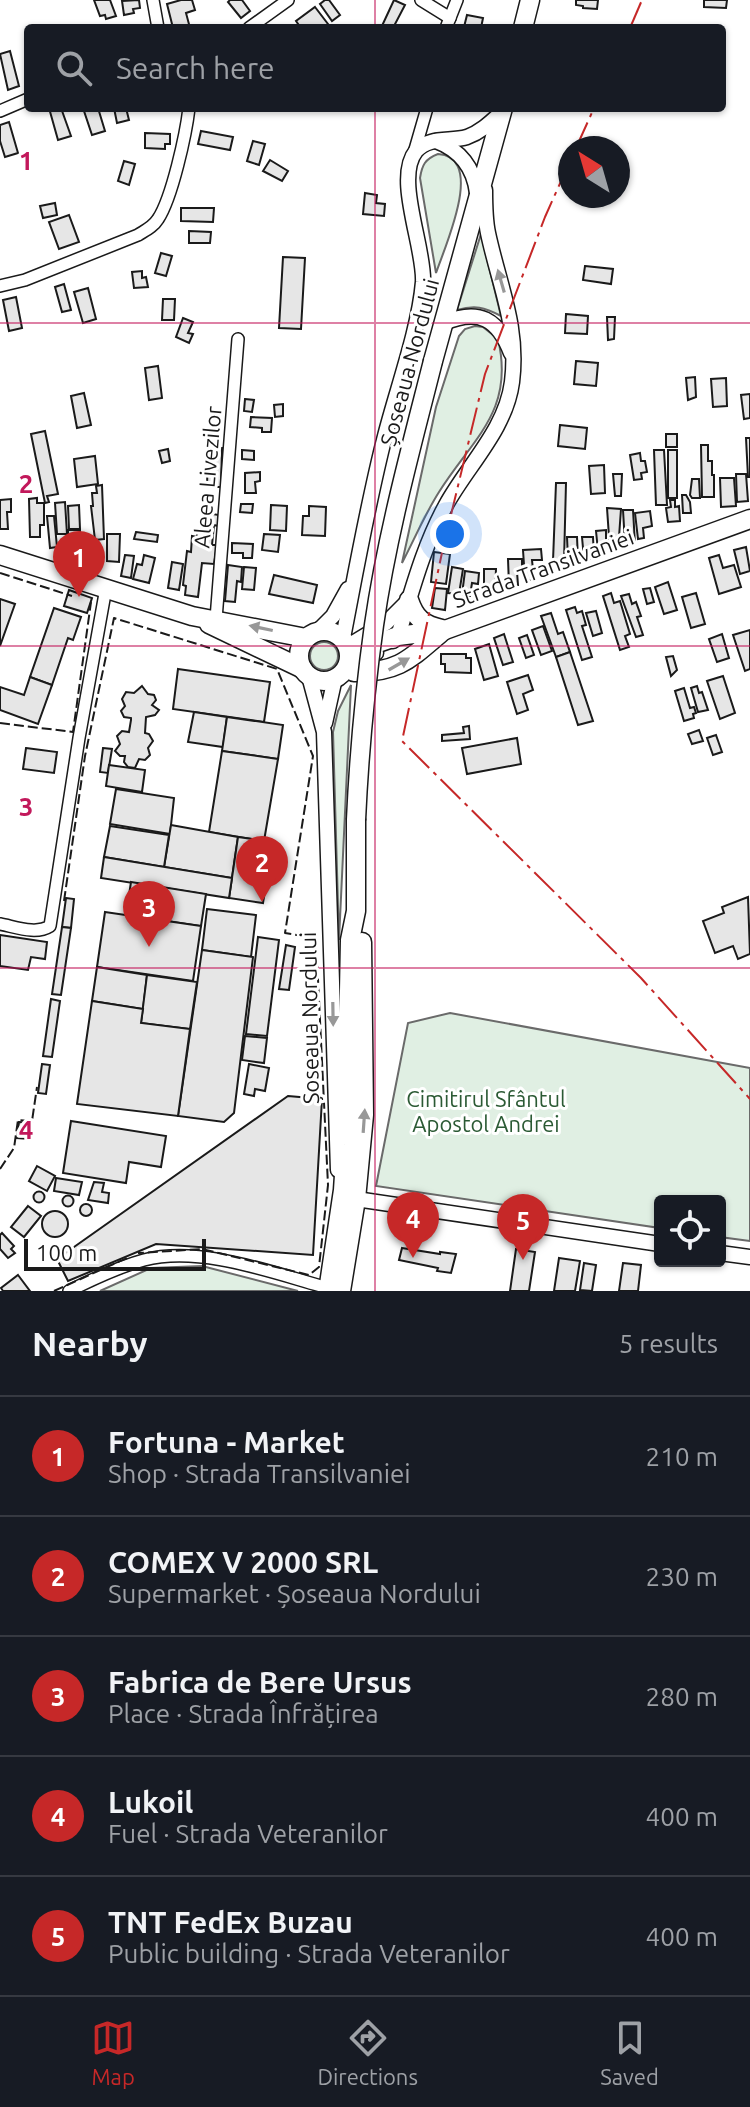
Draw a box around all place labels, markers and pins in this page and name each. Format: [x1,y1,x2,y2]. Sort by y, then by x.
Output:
pin: 1 [53,531,105,597]
pin: 2 [236,836,288,902]
pin: 3 [123,881,175,947]
pin: 4 [387,1192,439,1258]
pin: 5 [497,1194,549,1260]

